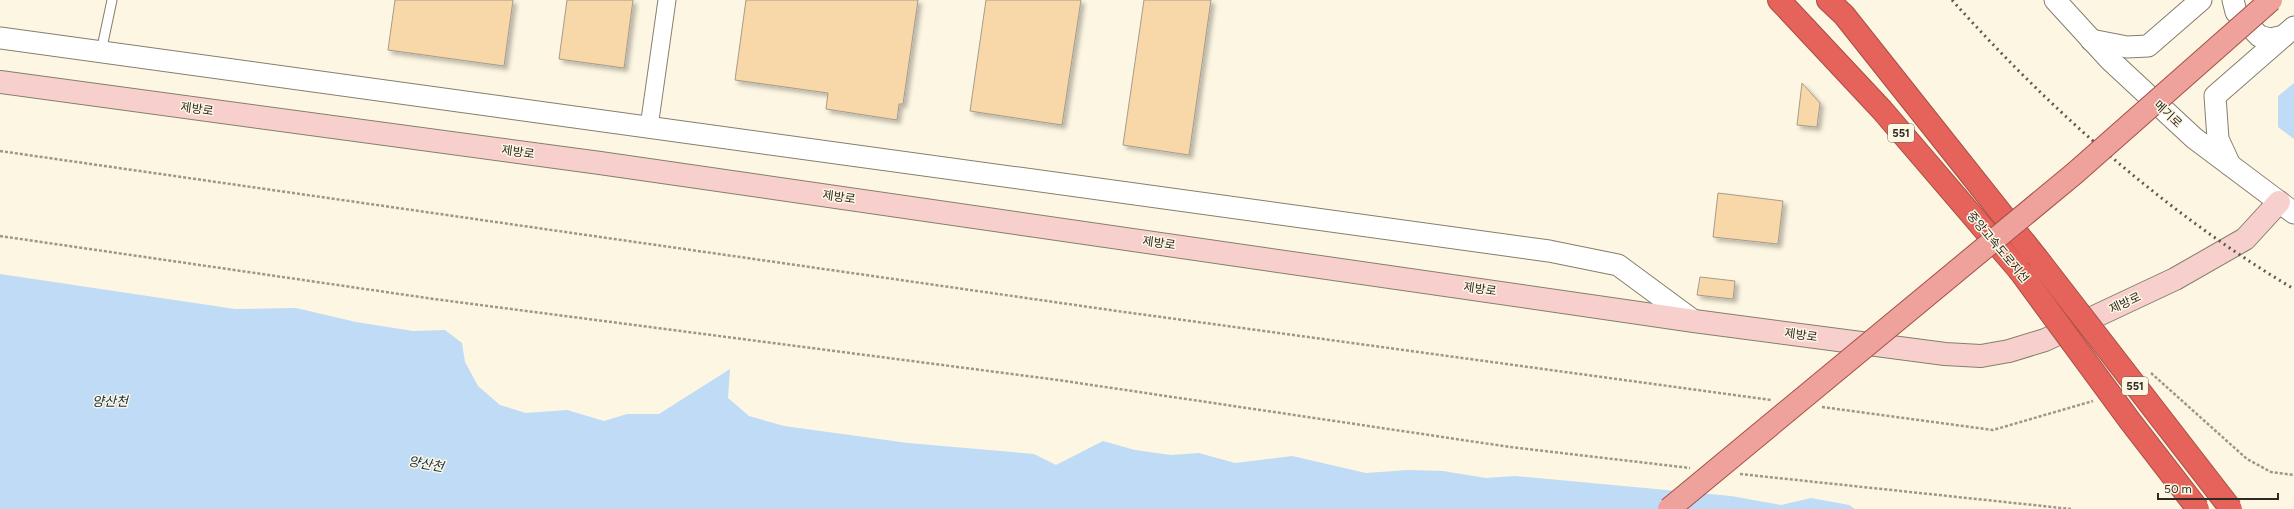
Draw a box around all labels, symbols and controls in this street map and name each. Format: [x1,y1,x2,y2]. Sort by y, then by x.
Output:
street label: 메기로 [2151,98,2185,130]
street label: 제방로 [180,100,214,118]
road number: 551 [1888,124,1914,142]
street label: 제방로 [501,143,535,161]
street label: 제방로 [822,188,856,206]
street label: 중앙고속도로지선 [1964,209,2032,285]
street label: 제방로 [1142,234,1176,252]
street label: 제방로 [1463,280,1497,298]
street label: 제방로 [2107,290,2143,316]
street label: 제방로 [1784,326,1818,344]
road number: 551 [2122,377,2148,395]
water label: 양산천 [92,394,129,409]
water label: 양산천 [407,453,446,475]
scale bar [2158,475,2278,501]
text: 50 m [2164,482,2192,496]

